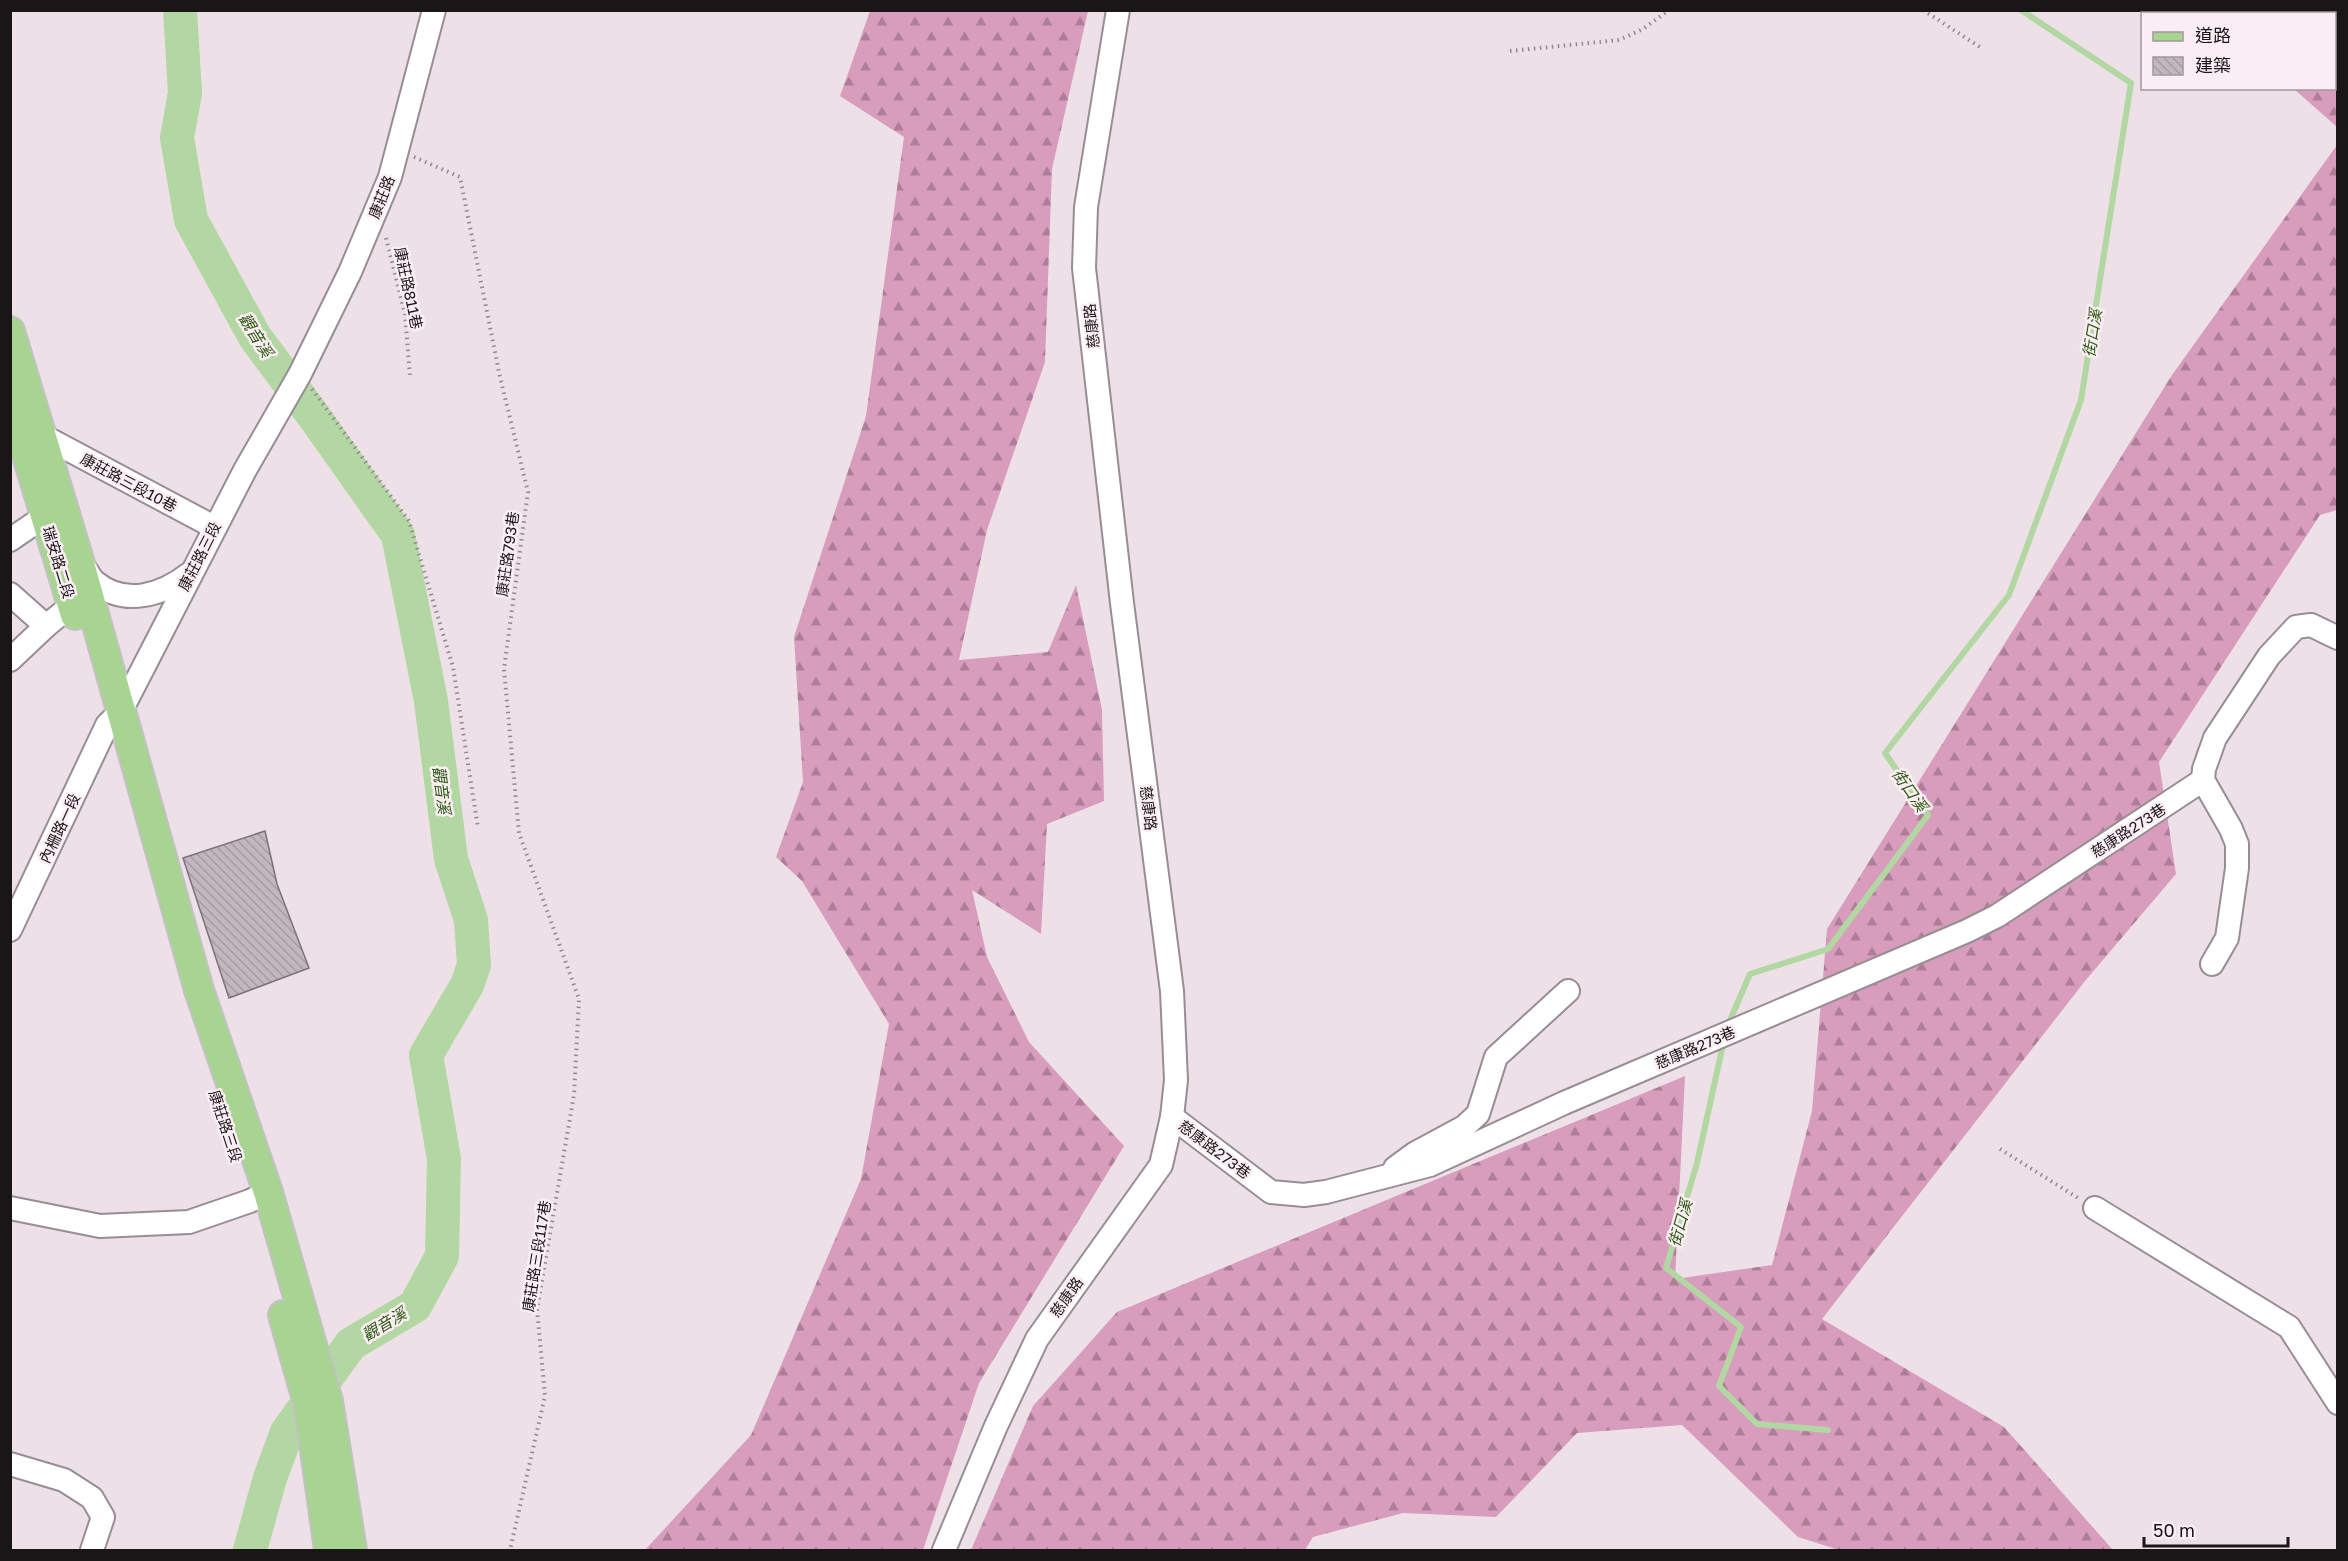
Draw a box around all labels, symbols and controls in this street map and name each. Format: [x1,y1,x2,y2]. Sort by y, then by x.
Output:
legend [2141,12,2336,90]
text: 道路 [2195,24,2231,46]
text: 建築 [2195,54,2231,76]
street label: 康莊路 [364,173,398,221]
street label: 康莊路811巷 [391,245,427,331]
street label: 慈康路 [1080,303,1102,349]
water label: 街口溪 [2078,306,2106,358]
water label: 觀音溪 [235,309,278,362]
street label: 康莊路三段10巷 [78,449,180,515]
street label: 康莊路793巷 [492,510,522,598]
street label: 康莊路三段 [174,518,224,594]
street label: 瑞安路二段 [39,523,79,601]
water label: 觀音溪 [429,765,455,817]
water label: 街口溪 [1888,765,1933,817]
street label: 慈康路 [1137,785,1161,831]
street label: 內柵路一段 [35,790,83,866]
street label: 慈康路273巷 [2087,799,2169,861]
street label: 慈康路273巷 [1652,1022,1738,1072]
street label: 康莊路三段 [206,1088,246,1164]
street label: 慈康路273巷 [1175,1116,1255,1182]
water label: 街口溪 [1664,1195,1697,1249]
street label: 康莊路三段117巷 [518,1199,554,1313]
street label: 慈康路 [1046,1273,1086,1321]
water label: 觀音溪 [358,1302,411,1345]
scale bar [2144,1510,2288,1548]
text: 50 m [2153,1519,2195,1541]

